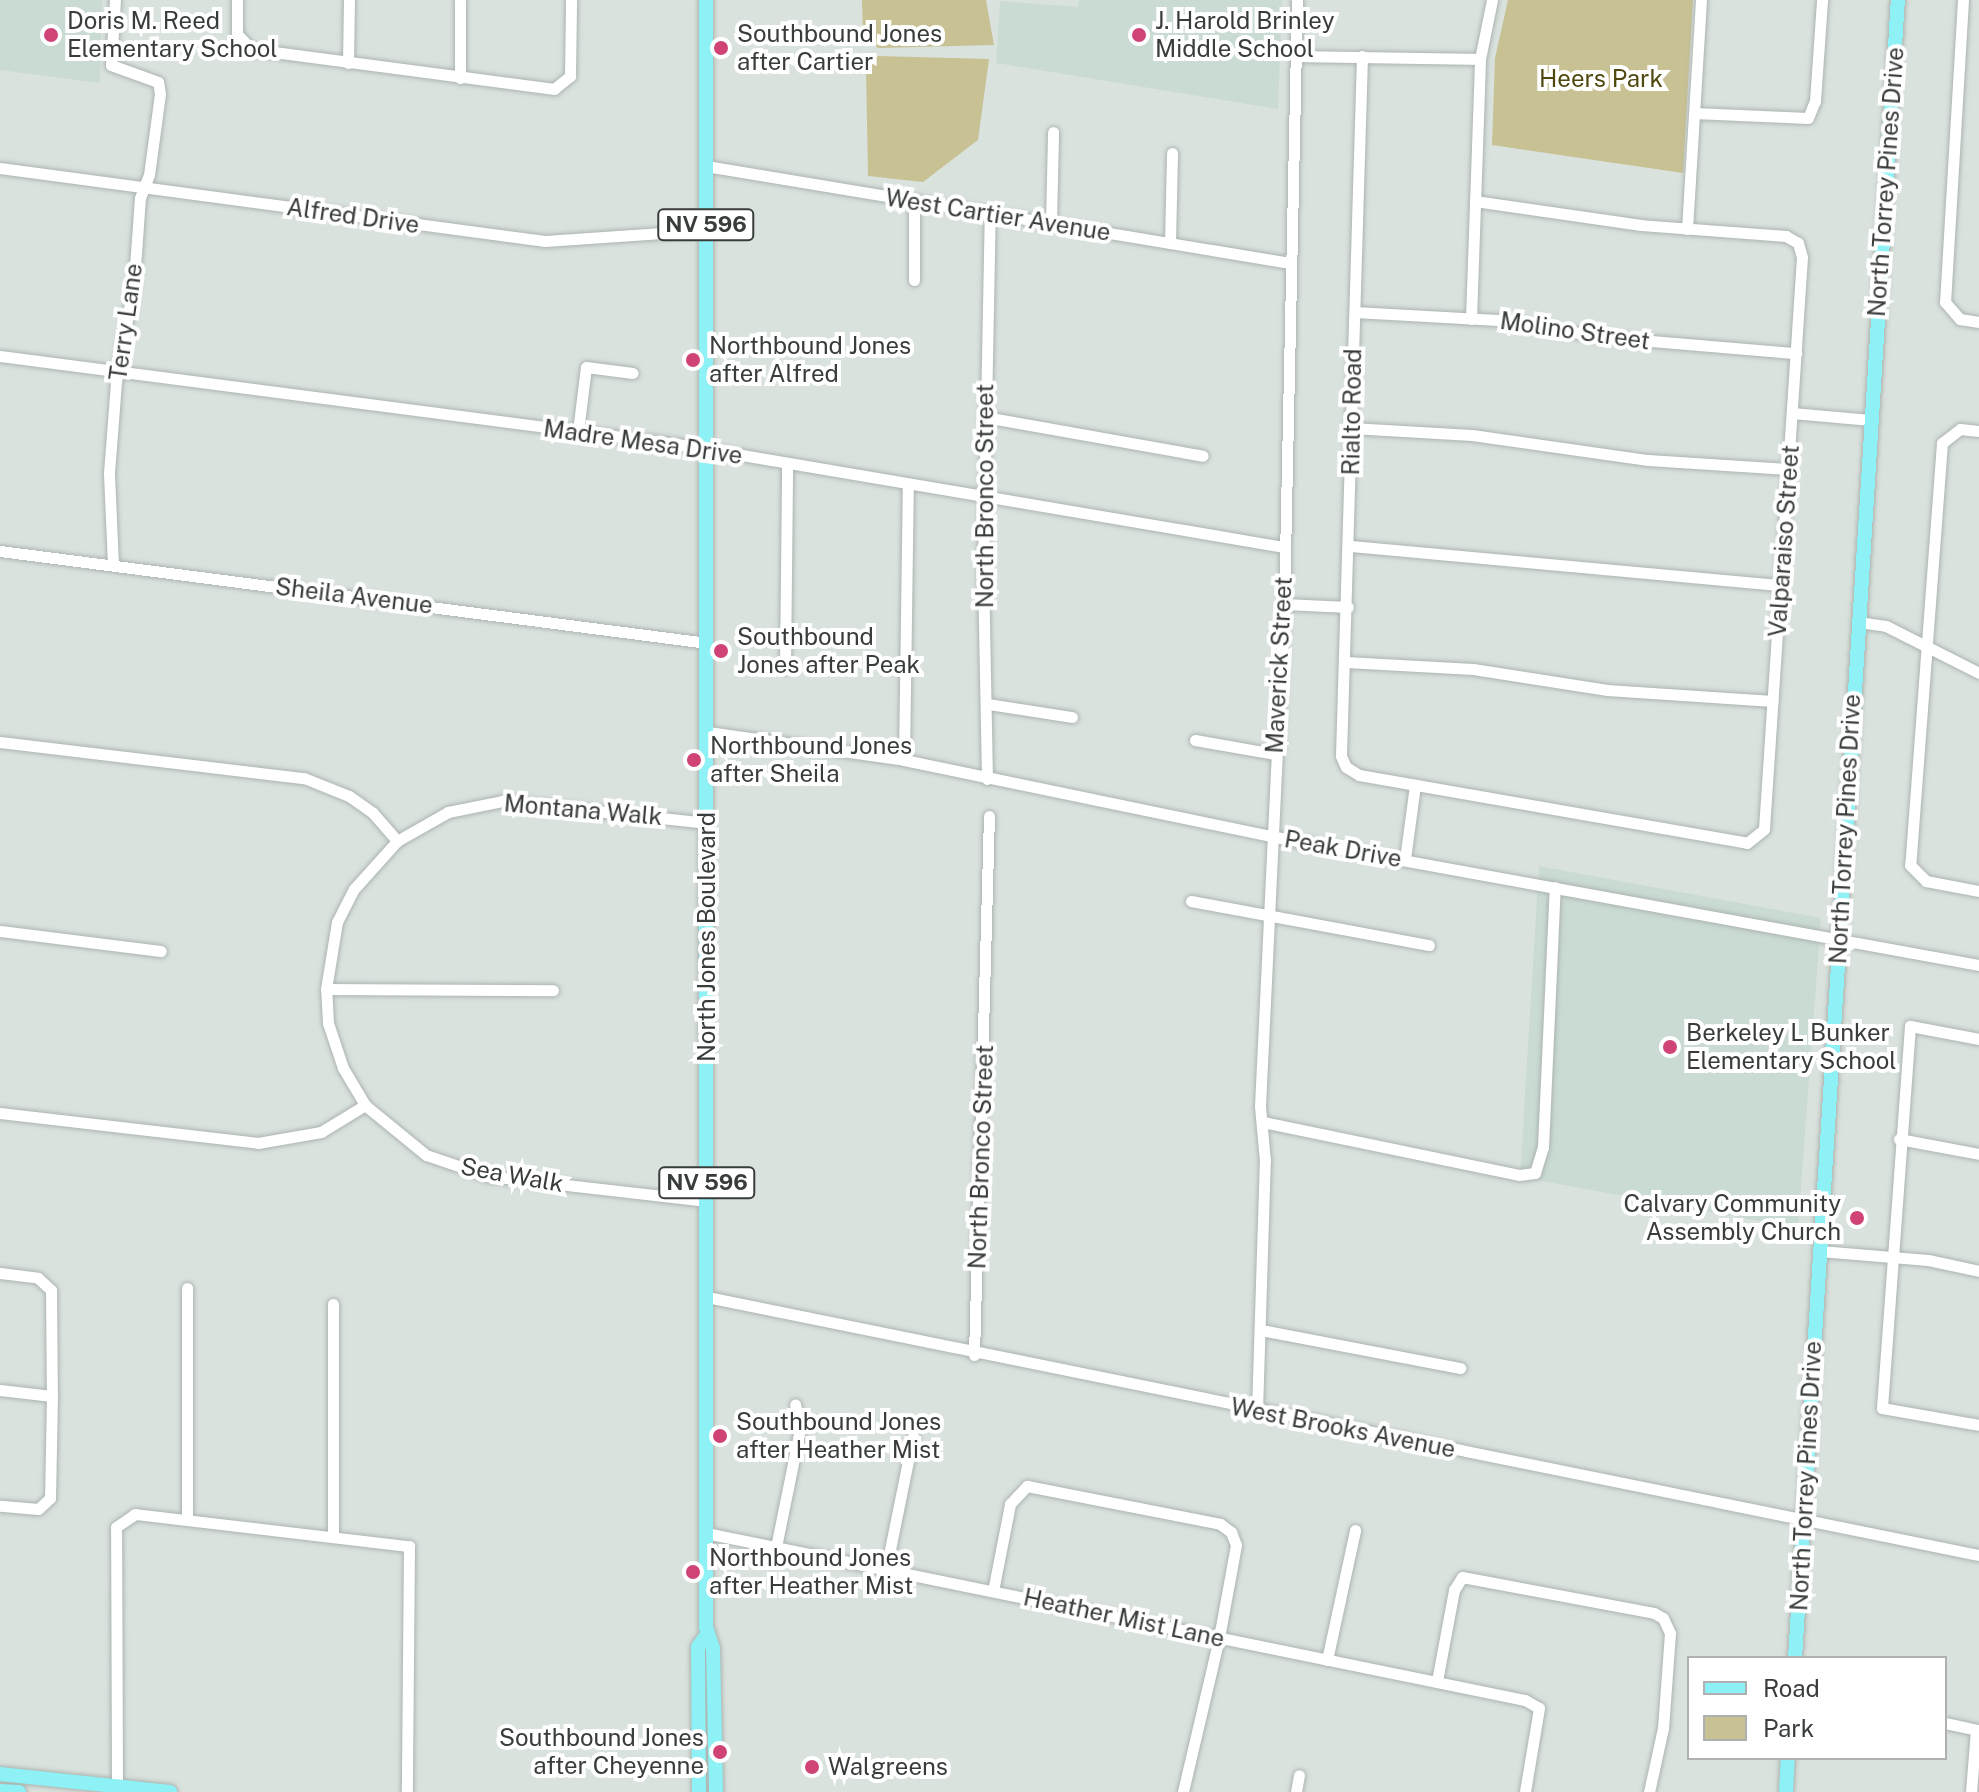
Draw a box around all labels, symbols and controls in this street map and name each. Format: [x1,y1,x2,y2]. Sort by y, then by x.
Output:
place label: Doris M. Reed Elementary School [67,7,278,63]
place label: J. Harold Brinley Middle School [1155,7,1335,63]
place label: Southbound Jones after Cartier [737,20,942,76]
marker: Doris M. Reed Elementary School [42,26,60,44]
marker: J. Harold Brinley Middle School [1130,26,1148,44]
marker: Southbound Jones after Cartier [712,39,730,57]
street label: North Torrey Pines Drive [1862,46,1910,318]
park label: Heers Park [1539,65,1663,93]
street label: West Cartier Avenue [883,183,1113,247]
street label: Alfred Drive [285,192,421,240]
road number: NV 596 [656,207,756,243]
street label: Terry Lane [104,262,148,382]
street label: Molino Street [1498,306,1652,356]
place label: Northbound Jones after Alfred [709,332,911,388]
street label: Rialto Road [1336,348,1368,476]
marker: Northbound Jones after Alfred [684,351,702,369]
street label: North Bronco Street [971,384,999,608]
street label: Madre Mesa Drive [542,414,744,470]
street label: Valparaiso Street [1763,444,1805,638]
street label: Sheila Avenue [274,572,434,620]
street label: Maverick Street [1260,576,1298,754]
place label: Southbound Jones after Peak [737,623,920,679]
marker: Southbound Jones after Peak [712,642,730,660]
street label: North Torrey Pines Drive [1824,693,1866,965]
place label: Northbound Jones after Sheila [710,732,912,788]
marker: Northbound Jones after Sheila [685,751,703,769]
street label: Montana Walk [502,789,664,831]
street label: North Jones Boulevard [693,812,721,1062]
street label: Peak Drive [1282,825,1404,873]
place label: Berkeley L Bunker Elementary School [1686,1019,1897,1075]
marker: Berkeley L Bunker Elementary School [1661,1038,1679,1056]
street label: North Bronco Street [963,1044,999,1270]
street label: Sea Walk [458,1152,566,1198]
road number: NV 596 [657,1165,757,1201]
place label: Calvary Community Assembly Church [1623,1190,1841,1246]
marker: Calvary Community Assembly Church [1848,1209,1866,1227]
street label: North Torrey Pines Drive [1785,1340,1827,1612]
street label: West Brooks Avenue [1228,1392,1458,1464]
place label: Southbound Jones after Heather Mist [736,1408,941,1464]
marker: Southbound Jones after Heather Mist [711,1427,729,1445]
place label: Northbound Jones after Heather Mist [709,1544,913,1600]
marker: Northbound Jones after Heather Mist [684,1563,702,1581]
street label: Heather Mist Lane [1021,1583,1227,1653]
legend [1687,1656,1947,1760]
text: Road [1763,1674,1820,1702]
text: Park [1763,1714,1814,1742]
place label: Southbound Jones after Cheyenne [499,1724,704,1780]
marker: Southbound Jones after Cheyenne [711,1743,729,1761]
place label: Walgreens [828,1753,948,1781]
marker: Walgreens [803,1758,821,1776]

